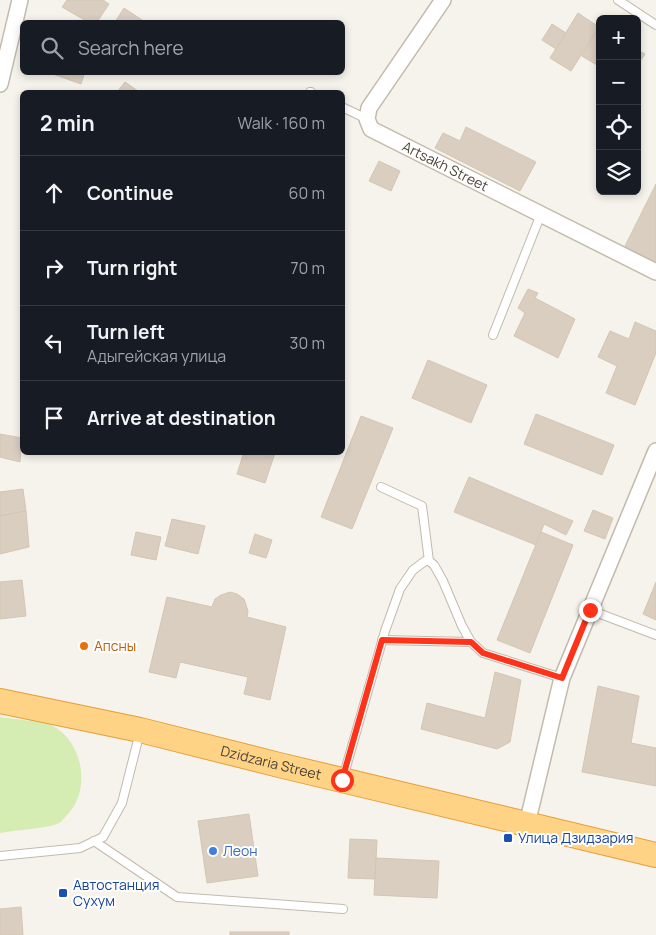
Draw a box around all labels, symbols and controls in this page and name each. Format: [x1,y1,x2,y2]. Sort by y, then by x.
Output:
map controls [596,15,641,195]
button: + [596,15,641,60]
search box [20,20,345,75]
icon: search [38,34,66,62]
text: Search here [78,35,184,61]
button: − [596,60,641,105]
button: locate [596,105,641,150]
text: 2 min [40,109,95,137]
text: Walk · 160 m [237,112,325,134]
street label: Artsakh Street [399,136,492,196]
button: layers [596,150,641,195]
icon: ahead [40,179,68,207]
text: Continue [87,180,173,206]
text: 60 m [289,182,325,204]
icon: right [40,254,68,282]
text: Turn right [87,255,177,281]
text: 70 m [290,257,325,279]
text: Turn left [87,319,165,345]
icon: left [40,329,68,357]
text: 30 m [290,332,325,354]
text: Адыгейская улица [87,345,226,367]
icon: arrive [40,404,68,432]
text: Arrive at destination [87,405,276,431]
route end [579,599,602,622]
place label: Апсны [94,636,136,655]
marker: Апсны [78,640,90,652]
street label: Dzidzaria Street [219,741,324,784]
route start [331,769,354,792]
place label: Улица Дзидзария [518,828,633,847]
marker: Улица Дзидзария [502,832,514,844]
place label: Леон [223,841,258,860]
marker: Леон [207,845,219,857]
place label: Автостанция Сухум [73,875,159,910]
marker: Автостанция Сухум [57,887,69,899]

